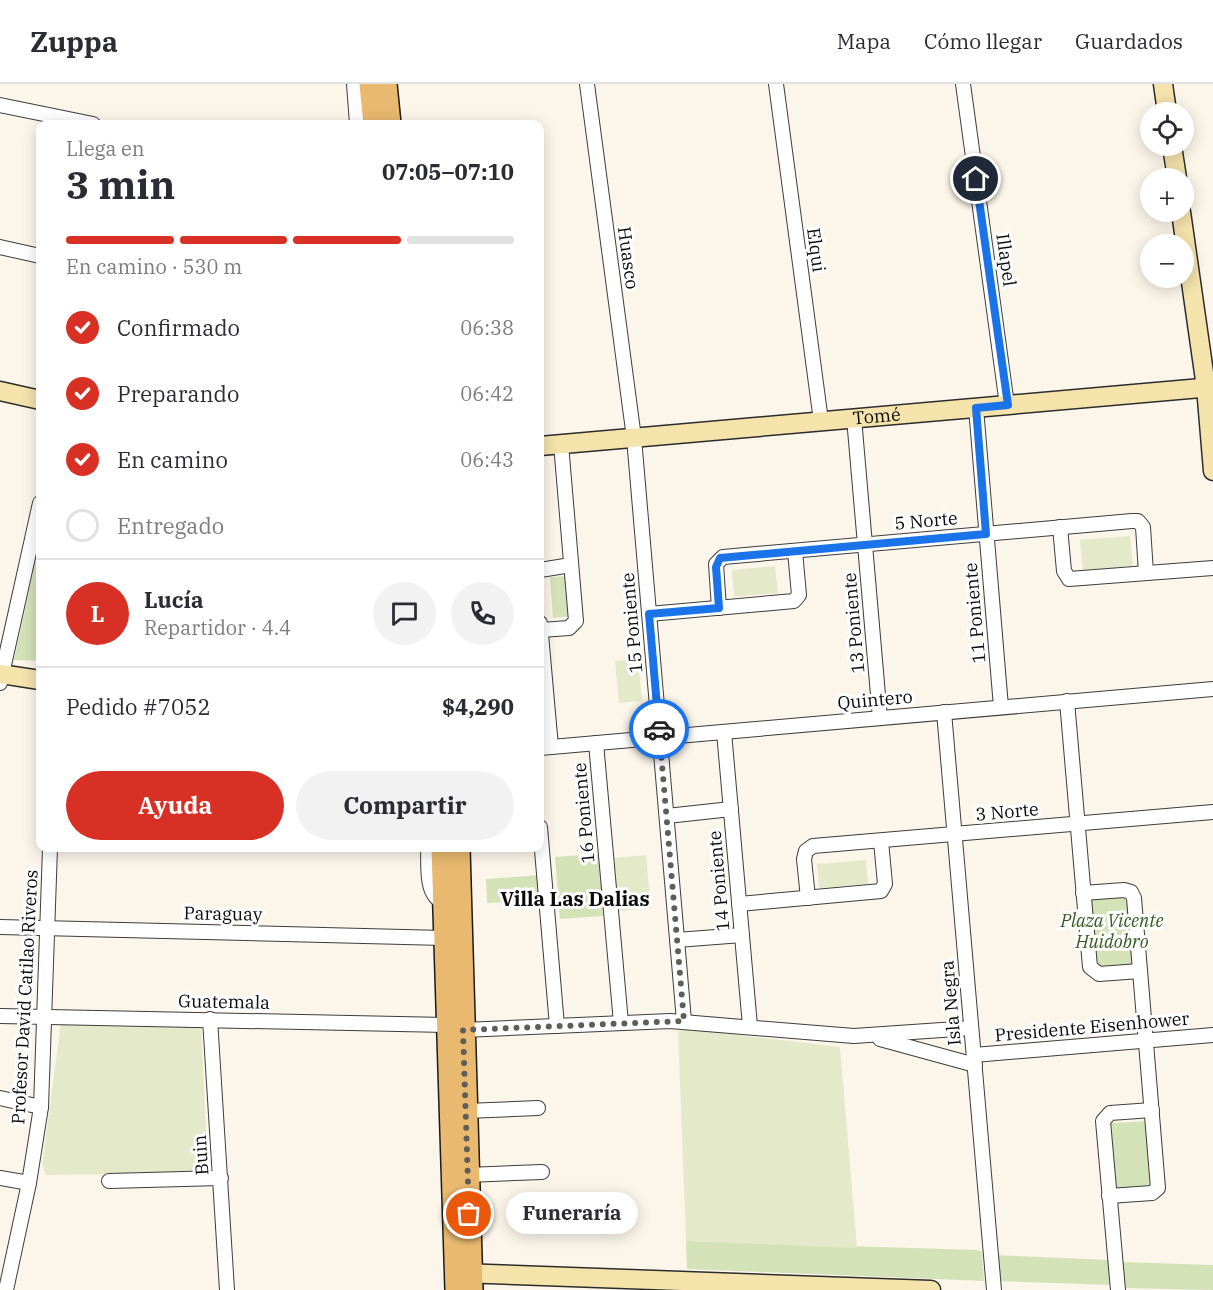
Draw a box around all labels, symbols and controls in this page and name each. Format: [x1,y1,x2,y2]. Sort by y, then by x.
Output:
text: Zuppa [30,23,118,60]
text: Mapa [837,27,891,55]
text: Cómo llegar [924,27,1042,55]
text: Guardados [1075,27,1183,55]
map controls [1140,102,1194,288]
button: locate [1140,102,1194,156]
text: Llega en [66,135,144,162]
pin [950,153,1001,204]
text: 07:05–07:10 [382,157,514,186]
text: 3 min [66,159,175,210]
icon: home [959,162,992,195]
button: + [1140,168,1194,222]
street label: Huasco [613,225,644,291]
street label: Elqui [802,226,831,274]
street label: Illapel [991,232,1022,288]
button: − [1140,234,1194,288]
text: En camino · 530 m [66,253,242,280]
icon: check [66,311,99,344]
text: Confirmado [117,313,240,342]
text: 06:38 [460,314,514,341]
icon: check [66,377,99,410]
text: Preparando [117,379,239,408]
text: 06:42 [460,380,514,407]
street label: Tomé [852,402,902,430]
icon: check [66,443,99,476]
text: En camino [117,445,228,474]
text: 06:43 [460,446,514,473]
street label: 5 Norte [893,506,958,535]
text: Entregado [117,511,224,540]
street label: 11 Poniente [959,562,990,664]
street label: 15 Poniente [616,572,647,674]
street label: 13 Poniente [838,572,869,674]
button: chat [373,582,436,645]
button: phone [451,582,514,645]
text: Lucía [144,585,204,614]
text: L [91,599,104,628]
text: Repartidor · 4.4 [144,614,291,641]
street label: Quintero [836,685,913,714]
text: Pedido #7052 [66,692,211,721]
text: $4,290 [442,692,514,721]
courier [629,699,689,759]
icon: car [643,713,676,746]
street label: 16 Poniente [568,762,599,864]
button: Ayuda [66,771,284,840]
button: Compartir [296,771,514,840]
street label: 3 Norte [974,797,1039,826]
street label: 14 Poniente [703,830,734,932]
street label: Profesor David Catilao Riveros [6,869,43,1125]
district label: Villa Las Dalias [500,885,650,912]
street label: Paraguay [183,901,263,926]
park label: Plaza Vicente Huidobro [1059,909,1164,953]
street label: Isla Negra [935,959,966,1047]
street label: Guatemala [178,989,270,1014]
street label: Presidente Eisenhower [994,1007,1190,1046]
street label: Buin [188,1134,213,1176]
pin [443,1188,494,1239]
callout: Funeraría [505,1193,637,1235]
icon: bag [452,1197,485,1230]
text: Funeraría [522,1199,622,1226]

